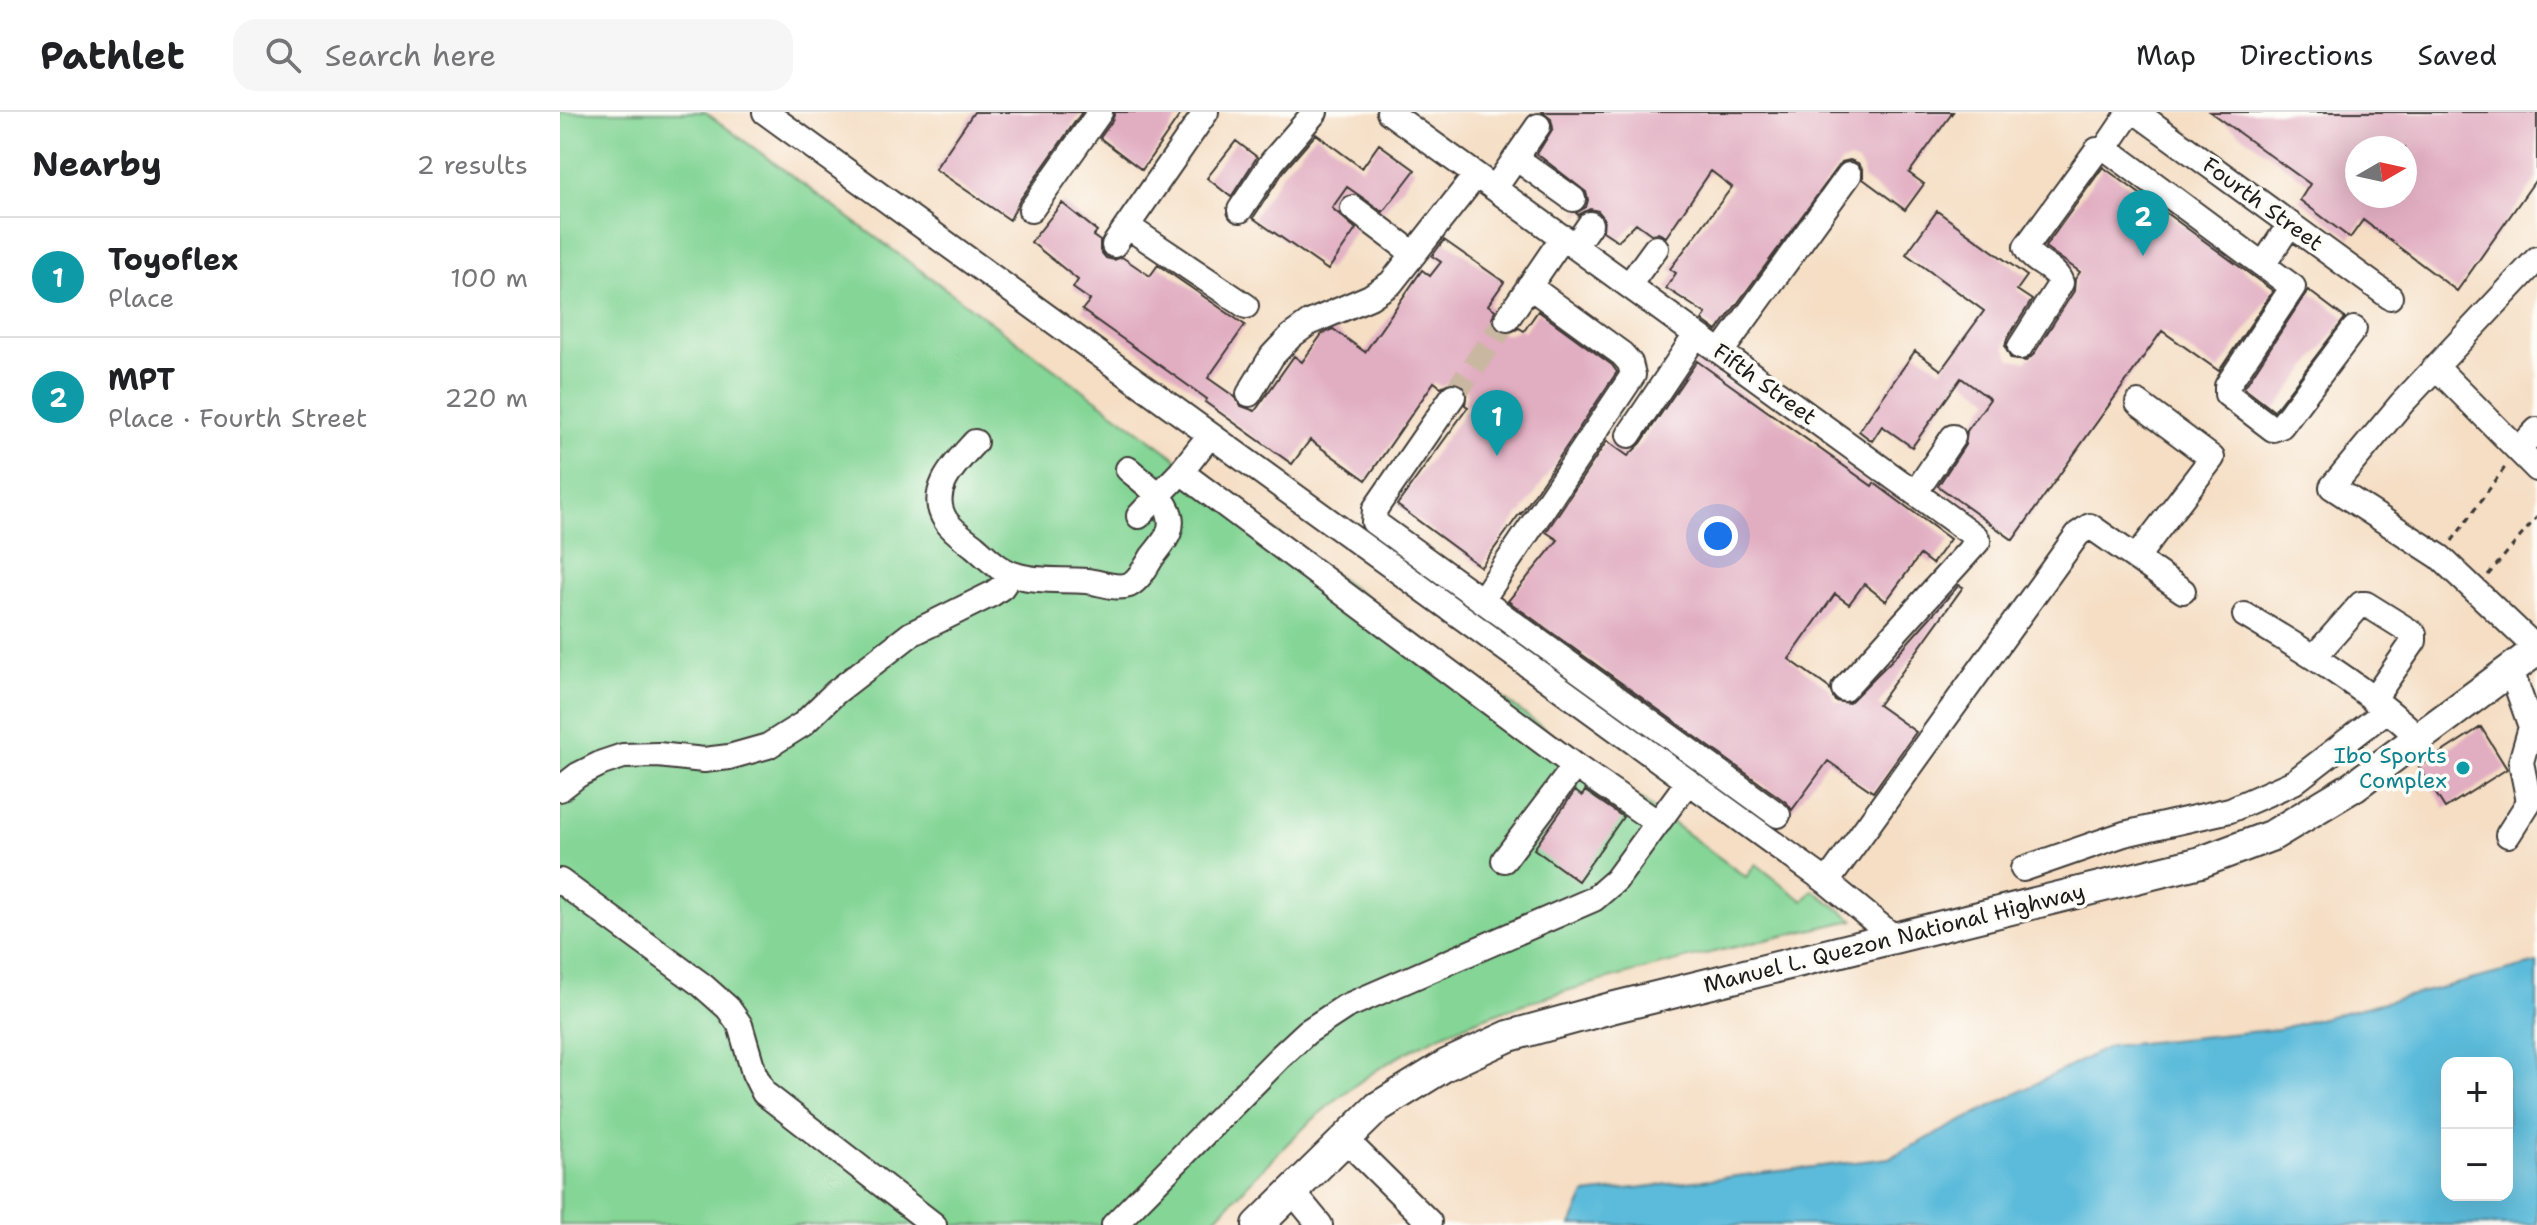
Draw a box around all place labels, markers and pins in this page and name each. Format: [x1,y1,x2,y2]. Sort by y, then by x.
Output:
pin: 2 [2117,190,2169,256]
pin: 1 [1471,390,1523,456]
place label: Ibo Sports Complex [2334,741,2447,795]
marker: Ibo Sports Complex [2454,759,2472,777]

